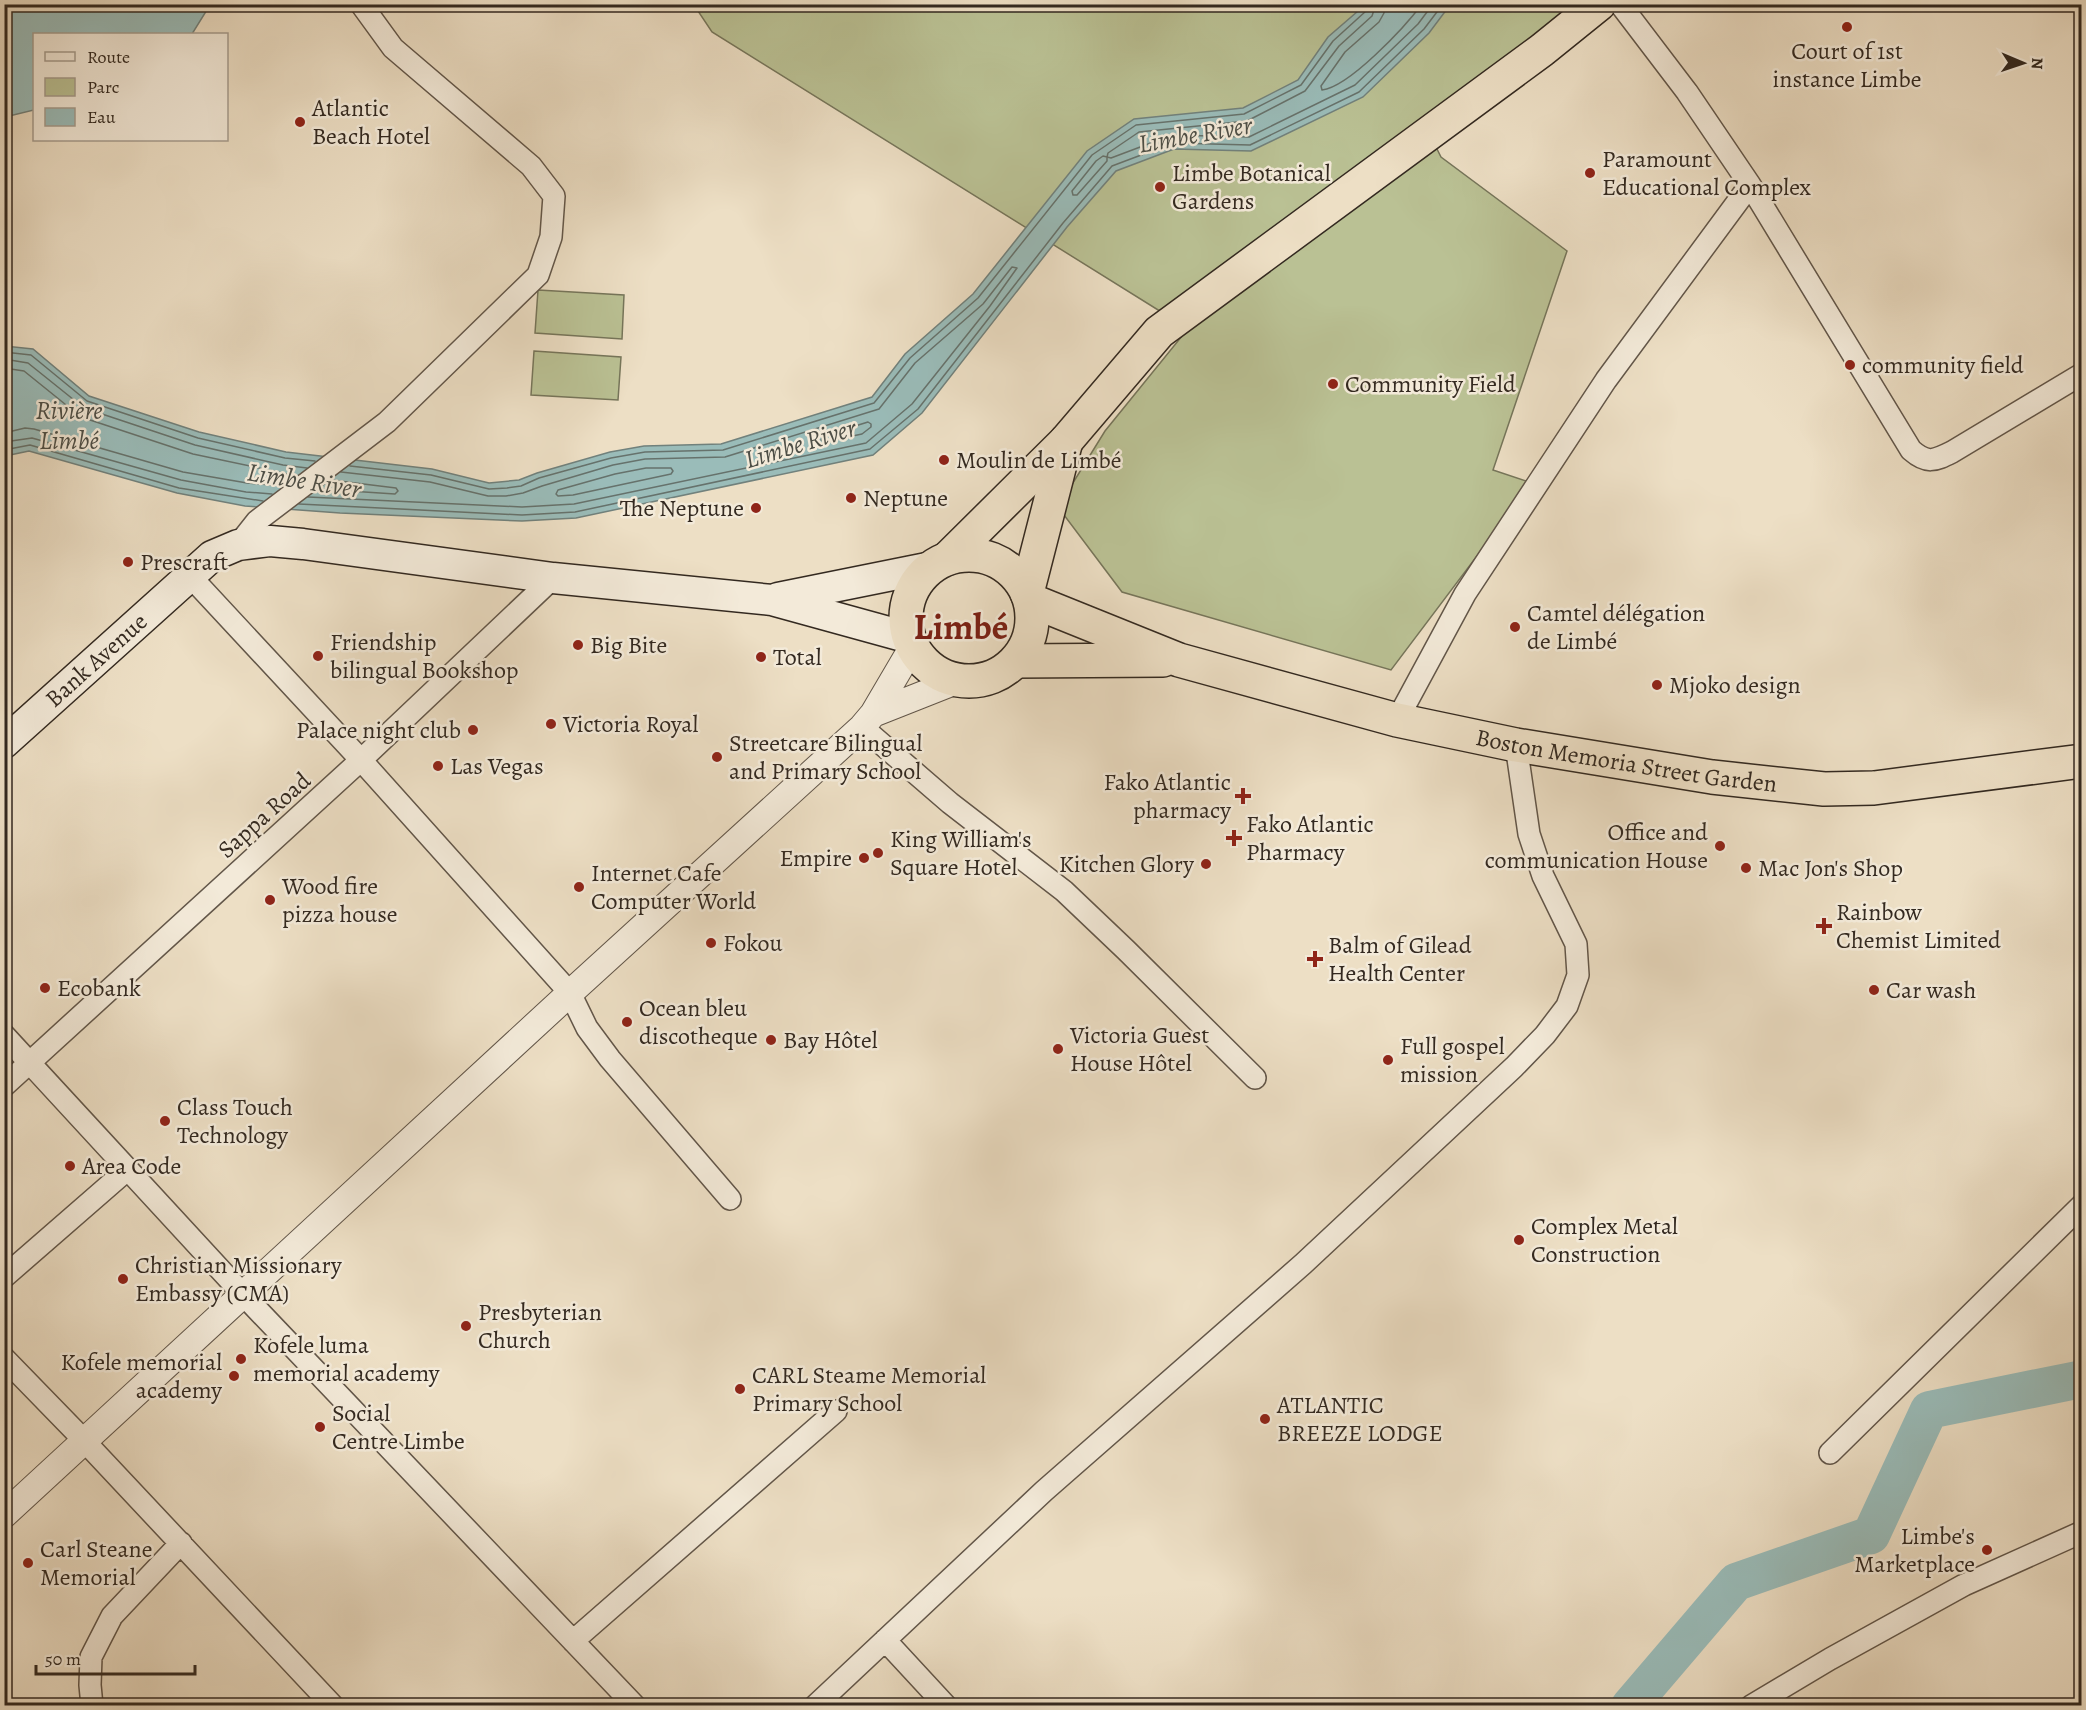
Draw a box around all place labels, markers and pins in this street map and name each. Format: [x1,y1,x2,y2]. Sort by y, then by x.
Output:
marker: Court of 1st instance Limbe [1840,20,1854,34]
place label: Court of 1st instance Limbe [1773,35,1922,95]
place label: Atlantic Beach Hotel [311,92,430,152]
marker: Atlantic Beach Hotel [293,115,307,129]
place label: Paramount Educational Complex [1602,143,1811,203]
place label: Limbe Botanical Gardens [1172,157,1331,217]
marker: Paramount Educational Complex [1583,166,1597,180]
marker: Limbe Botanical Gardens [1153,180,1167,194]
place label: community field [1862,349,2024,381]
marker: community field [1843,358,1857,372]
place label: Community Field [1345,368,1516,400]
marker: Community Field [1326,377,1340,391]
place label: Moulin de Limbé [956,444,1122,476]
marker: Moulin de Limbé [937,453,951,467]
place label: Neptune [863,482,948,514]
marker: Neptune [844,491,858,505]
place label: The Neptune [620,492,744,524]
marker: The Neptune [749,501,763,515]
place label: Prescraft [140,546,228,578]
marker: Prescraft [121,555,135,569]
place label: Camtel délégation de Limbé [1527,597,1705,657]
marker: Camtel délégation de Limbé [1508,620,1522,634]
place label: Friendship bilingual Bookshop [330,626,519,686]
place label: Big Bite [590,629,667,661]
marker: Big Bite [571,638,585,652]
place label: Total [773,641,822,673]
marker: Friendship bilingual Bookshop [311,649,325,663]
marker: Total [754,650,768,664]
place label: Mjoko design [1669,669,1801,701]
marker: Mjoko design [1650,678,1664,692]
place label: Victoria Royal [562,708,698,740]
place label: Palace night club [296,714,461,746]
marker: Victoria Royal [544,717,558,731]
marker: Palace night club [466,723,480,737]
place label: Streetcare Bilingual and Primary School [729,727,922,787]
place label: Las Vegas [450,750,544,782]
marker: Streetcare Bilingual and Primary School [710,750,724,764]
marker: Las Vegas [431,759,445,773]
place label: Fako Atlantic pharmacy [1103,766,1231,826]
marker: Fako Atlantic pharmacy [1236,789,1250,803]
place label: Fako Atlantic Pharmacy [1246,808,1374,868]
place label: Office and communication House [1485,816,1708,876]
place label: King William's Square Hotel [890,823,1032,883]
marker: Fako Atlantic Pharmacy [1227,831,1241,845]
marker: Office and communication House [1713,839,1727,853]
place label: Empire [779,842,852,874]
marker: King William's Square Hotel [871,846,885,860]
place label: Kitchen Glory [1059,848,1194,880]
marker: Empire [857,851,871,865]
place label: Mac Jon's Shop [1758,852,1903,884]
place label: Internet Cafe Computer World [591,857,756,917]
marker: Kitchen Glory [1199,857,1213,871]
marker: Mac Jon's Shop [1739,861,1753,875]
place label: Wood fire pizza house [281,870,398,930]
marker: Internet Cafe Computer World [572,880,586,894]
marker: Wood fire pizza house [263,893,277,907]
place label: Rainbow Chemist Limited [1836,896,2001,956]
marker: Rainbow Chemist Limited [1817,919,1831,933]
place label: Fokou [723,927,783,959]
place label: Balm of Gilead Health Center [1328,929,1472,989]
marker: Fokou [704,936,718,950]
marker: Balm of Gilead Health Center [1306,950,1324,968]
place label: Ecobank [57,972,141,1004]
place label: Car wash [1886,974,1977,1006]
marker: Ecobank [38,981,52,995]
marker: Car wash [1867,983,1881,997]
place label: Ocean bleu discotheque [639,992,758,1052]
marker: Ocean bleu discotheque [620,1015,634,1029]
place label: Victoria Guest House Hôtel [1069,1019,1209,1079]
place label: Bay Hôtel [783,1024,878,1056]
place label: Full gospel mission [1400,1030,1505,1090]
marker: Bay Hôtel [764,1033,778,1047]
marker: Victoria Guest House Hôtel [1051,1042,1065,1056]
marker: Full gospel mission [1381,1053,1395,1067]
place label: Class Touch Technology [177,1091,293,1151]
marker: Class Touch Technology [158,1114,172,1128]
place label: Area Code [81,1150,181,1182]
marker: Area Code [63,1159,77,1173]
place label: Complex Metal Construction [1531,1210,1678,1270]
marker: Complex Metal Construction [1512,1233,1526,1247]
place label: Christian Missionary Embassy (CMA) [135,1249,342,1309]
marker: Christian Missionary Embassy (CMA) [116,1272,130,1286]
place label: Presbyterian Church [478,1296,602,1356]
marker: Presbyterian Church [459,1319,473,1333]
place label: Kofele luma memorial academy [253,1329,440,1389]
place label: Kofele memorial academy [60,1346,222,1406]
marker: Kofele luma memorial academy [234,1352,248,1366]
place label: CARL Steame Memorial Primary School [752,1359,986,1419]
marker: Kofele memorial academy [227,1369,241,1383]
marker: CARL Steame Memorial Primary School [733,1382,747,1396]
place label: ATLANTIC BREEZE LODGE [1276,1389,1443,1449]
place label: Social Centre Limbe [332,1397,465,1457]
marker: ATLANTIC BREEZE LODGE [1258,1412,1272,1426]
marker: Social Centre Limbe [313,1420,327,1434]
place label: Limbe's Marketplace [1854,1520,1975,1580]
place label: Carl Steane Memorial [40,1533,153,1593]
marker: Limbe's Marketplace [1980,1543,1994,1557]
marker: Carl Steane Memorial [21,1556,35,1570]

